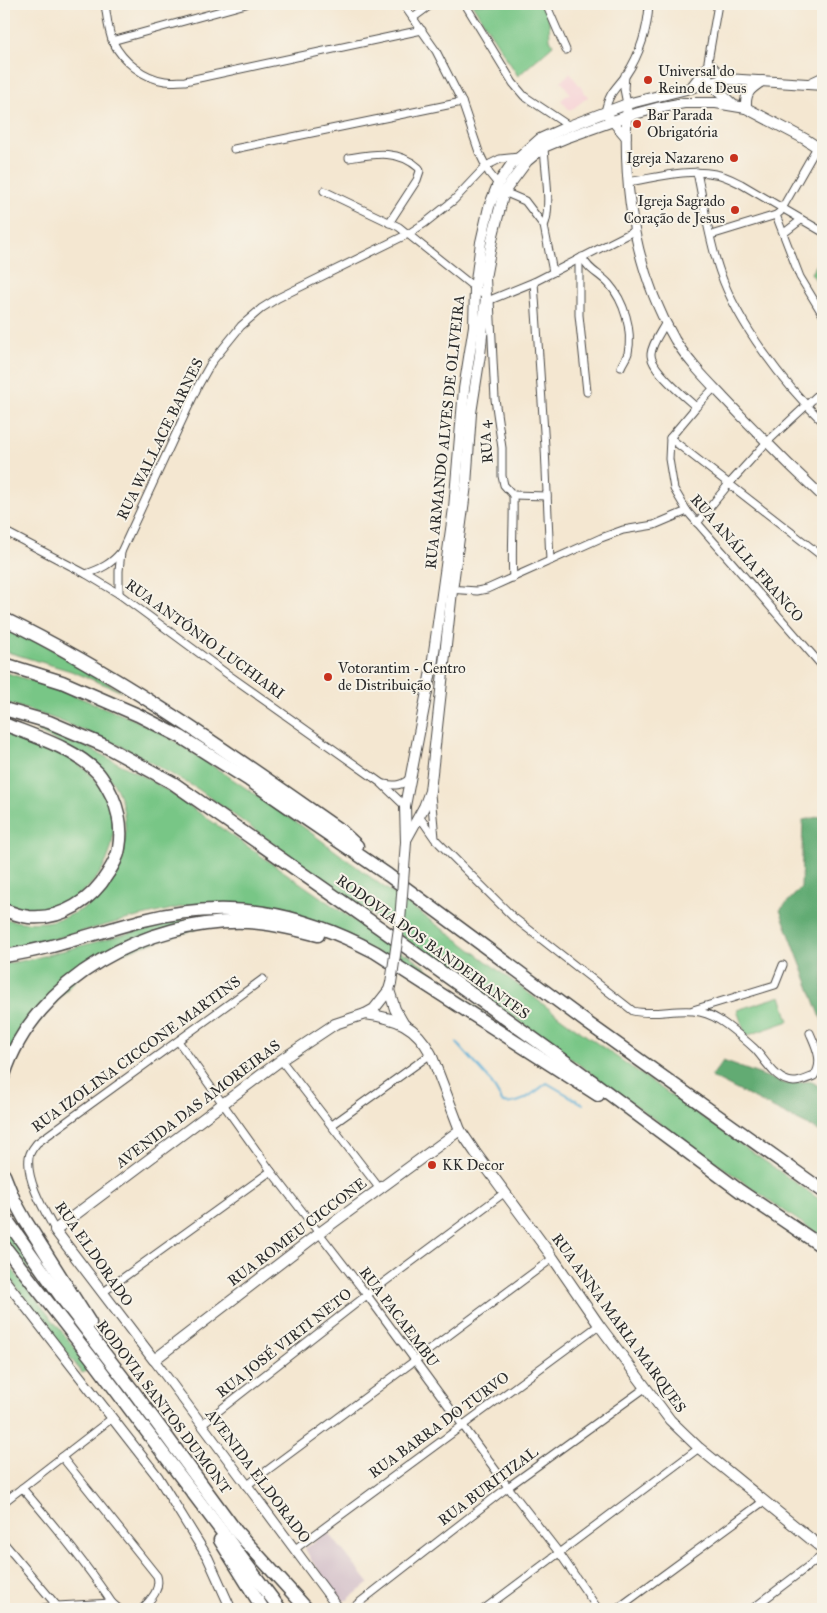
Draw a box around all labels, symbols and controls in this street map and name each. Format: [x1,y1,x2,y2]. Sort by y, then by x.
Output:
place label: Universal do Reino de Deus [658,62,746,97]
marker: Universal do Reino de Deus [642,74,654,86]
place label: Bar Parada Obrigatória [647,106,718,141]
marker: Bar Parada Obrigatória [631,118,643,130]
place label: Igreja Nazareno [626,149,724,167]
marker: Igreja Nazareno [728,152,740,164]
place label: Igreja Sagrado Coração de Jesus [624,192,725,228]
marker: Igreja Sagrado Coração de Jesus [729,204,741,216]
street label: RUA ARMANDO ALVES DE OLIVEIRA [422,294,468,570]
street label: RUA WALLACE BARNES [113,355,207,523]
street label: RUA 4 [475,419,497,464]
street label: RUA ANÁLIA FRANCO [687,490,808,625]
street label: RUA ANTÔNIO LUCHIARI [122,575,288,703]
place label: Votorantim - Centro de Distribuição [337,659,466,694]
marker: Votorantim - Centro de Distribuição [322,671,334,683]
street label: RODOVIA DOS BANDEIRANTES [333,871,533,1023]
street label: RUA IZOLINA CICCONE MARTINS [28,972,244,1136]
street label: AVENIDA DAS AMOREIRAS [111,1036,284,1172]
place label: KK Decor [442,1156,505,1174]
marker: KK Decor [426,1159,438,1171]
street label: RUA ROMEU CICCONE [224,1174,370,1290]
street label: RUA ELDORADO [51,1198,137,1310]
street label: RUA ANNA MARIA MARQUES [548,1230,690,1416]
street label: RUA PACAEMBU [355,1263,443,1371]
street label: RUA JOSÉ VIRTI NETO [212,1284,356,1402]
street label: RODOVIA SANTOS DUMONT [93,1317,235,1497]
street label: RUA BARRA DO TURVO [365,1368,513,1482]
street label: AVENIDA ELDORADO [201,1405,314,1547]
street label: RUA BURITIZAL [434,1443,542,1529]

